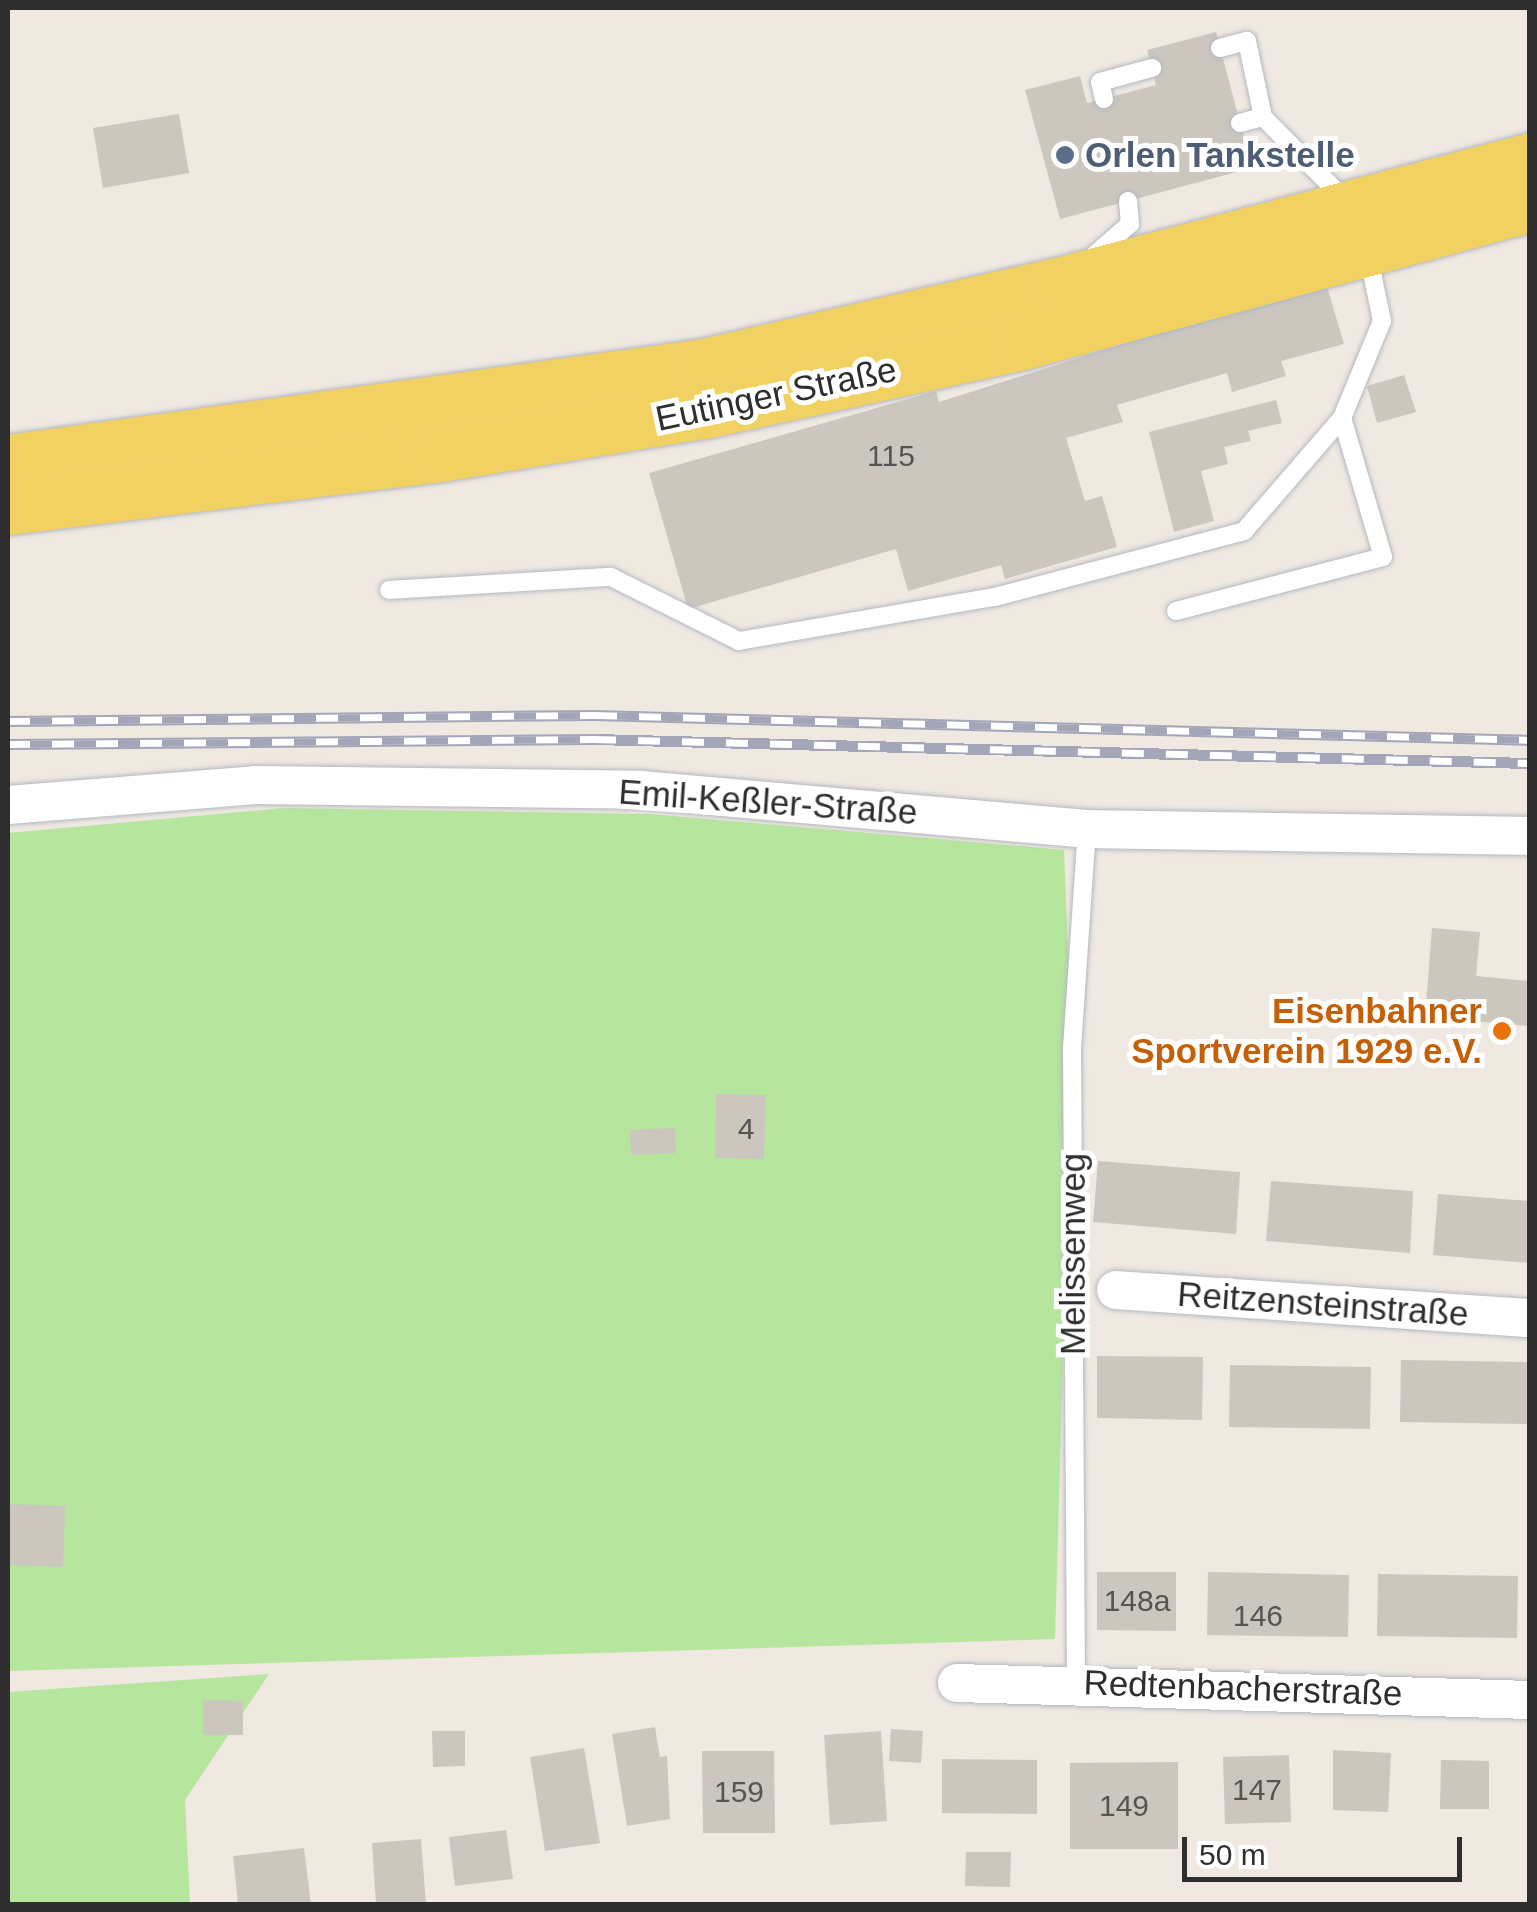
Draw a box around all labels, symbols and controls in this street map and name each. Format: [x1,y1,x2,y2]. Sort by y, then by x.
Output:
place label: Orlen Tankstelle [1085,134,1355,176]
marker: Orlen Tankstelle [1054,144,1076,166]
street label: Eutinger Straße [652,348,900,440]
house number: 115 [867,438,915,474]
street label: Emil-Keßler-Straße [617,771,919,833]
place label: Eisenbahner Sportverein 1929 e.V. [1131,990,1482,1072]
marker: Eisenbahner Sportverein 1929 e.V. [1491,1020,1513,1042]
house number: 4 [738,1111,754,1147]
street label: Melissenweg [1052,1153,1094,1355]
street label: Reitzensteinstraße [1176,1273,1470,1335]
house number: 148a [1104,1583,1170,1619]
house number: 146 [1233,1598,1283,1634]
street label: Redtenbacherstraße [1083,1661,1403,1715]
house number: 147 [1232,1772,1282,1808]
house number: 159 [714,1774,764,1810]
house number: 149 [1099,1788,1149,1824]
scale bar [1187,1817,1467,1879]
text: 50 m [1199,1838,1266,1871]

